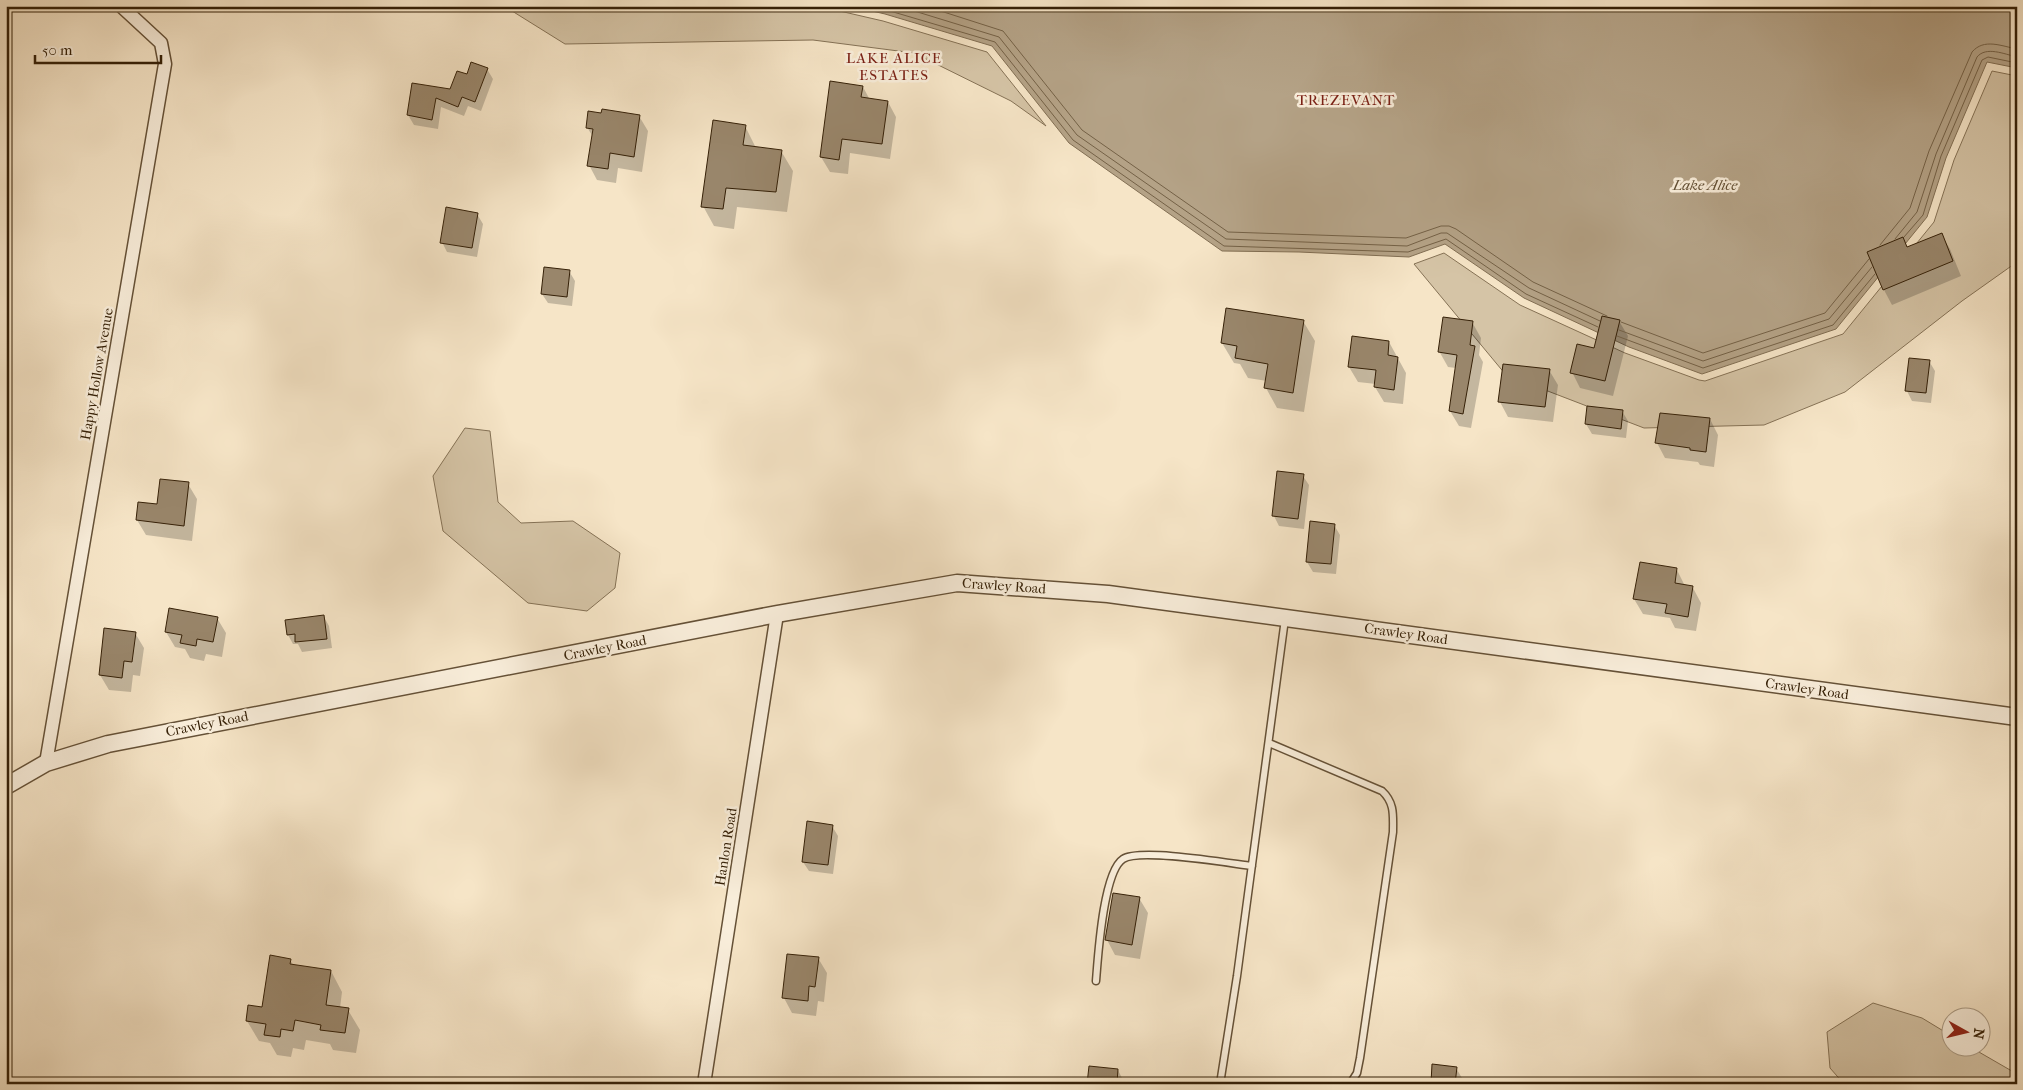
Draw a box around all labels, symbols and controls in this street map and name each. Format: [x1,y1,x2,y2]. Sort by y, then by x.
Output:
scale bar [35,32,161,64]
text: 50 m [42,41,73,59]
district label: LAKE ALICE ESTATES [846,49,942,84]
district label: TREZEVANT [1297,91,1395,109]
water label: Lake Alice [1672,176,1738,194]
street label: Happy Hollow Avenue [77,307,117,441]
street label: Crawley Road [962,575,1047,597]
street label: Crawley Road [1363,620,1449,648]
street label: Crawley Road [562,632,648,664]
street label: Crawley Road [1764,675,1850,703]
street label: Crawley Road [164,708,250,740]
street label: Hanlon Road [711,806,741,887]
north arrow [1940,1008,1990,1058]
text: N [1969,1027,1988,1041]

